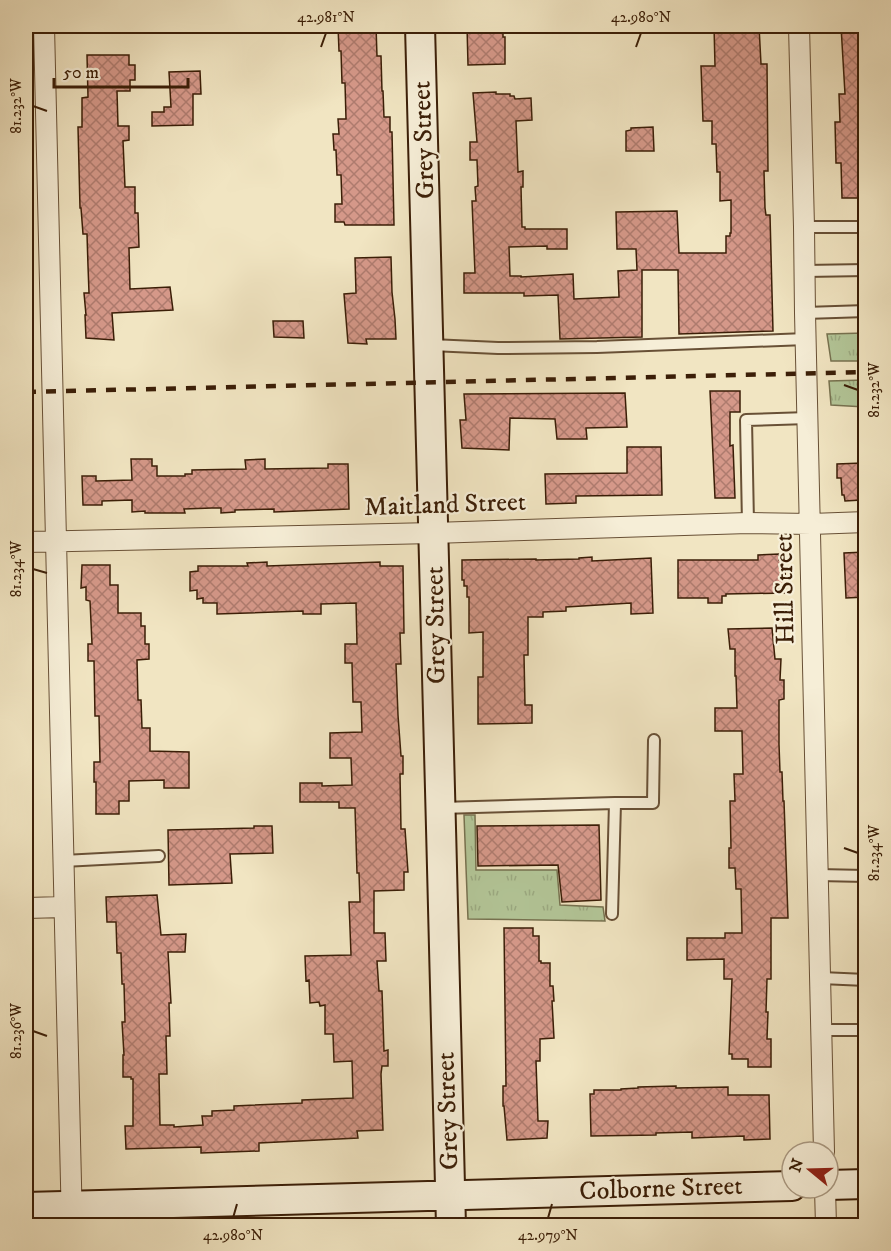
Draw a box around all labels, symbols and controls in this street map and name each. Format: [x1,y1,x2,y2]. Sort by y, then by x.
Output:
text: 42.981°N [297,8,355,27]
text: 42.980°N [611,8,671,27]
scale bar [54,51,188,89]
text: 50 m [63,62,99,84]
text: 81.232°W [7,78,26,134]
street label: Grey Street [405,80,443,200]
text: 81.232°W [865,362,884,418]
street label: Maitland Street [363,486,527,524]
street label: Hill Street [768,533,802,645]
text: 81.234°W [7,540,26,597]
street label: Grey Street [418,566,454,684]
text: 81.234°W [865,824,884,881]
text: 81.236°W [7,1003,26,1059]
street label: Grey Street [429,1051,467,1171]
north arrow [780,1140,840,1200]
text: N [785,1156,808,1175]
street label: Colborne Street [579,1170,743,1208]
text: 42.980°N [203,1226,263,1245]
text: 42.979°N [518,1226,578,1245]

